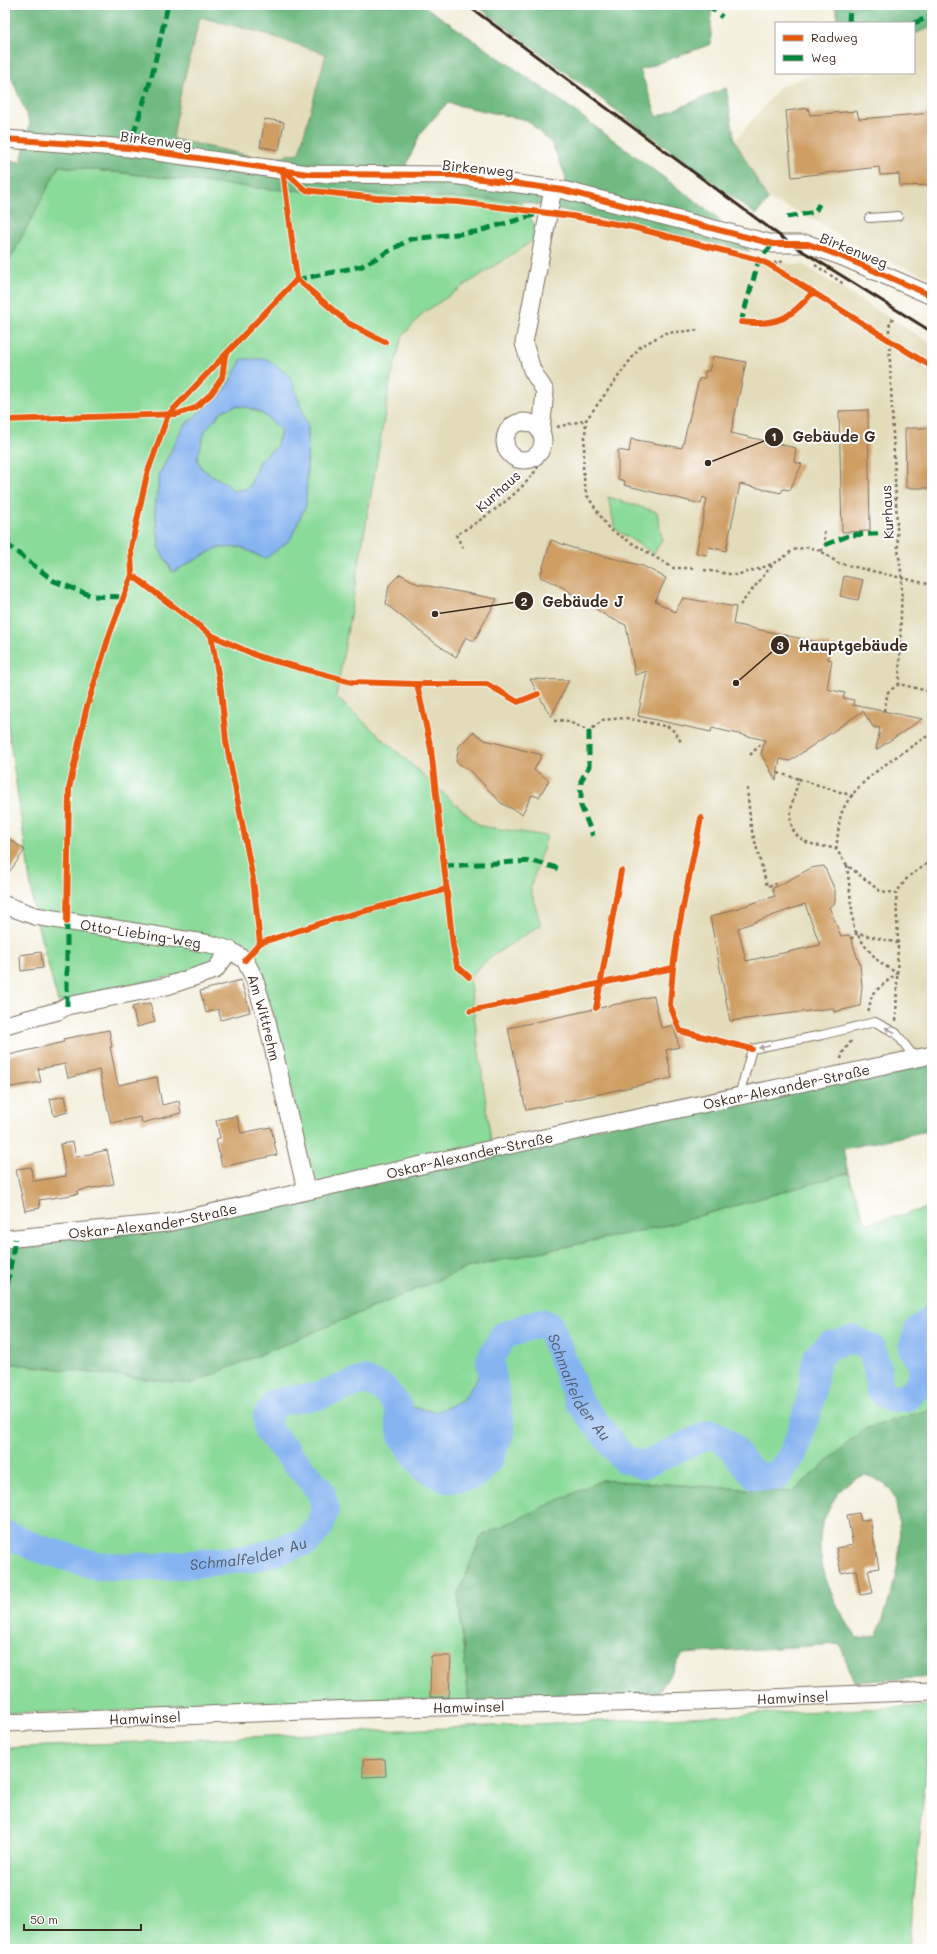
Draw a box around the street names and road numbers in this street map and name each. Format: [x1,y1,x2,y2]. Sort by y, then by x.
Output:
street label: Birkenweg [119,126,193,154]
street label: Birkenweg [441,155,515,181]
street label: Birkenweg [817,228,891,272]
street label: Kurhaus [471,466,525,516]
street label: Kurhaus [876,484,898,540]
street label: Otto-Liebing-Weg [79,914,203,952]
street label: Am Wittrehm [244,972,285,1063]
street label: Oskar-Alexander-Straße [701,1059,872,1113]
street label: Oskar-Alexander-Straße [384,1127,555,1182]
street label: Oskar-Alexander-Straße [68,1198,239,1242]
street label: Hamwinsel [756,1686,829,1708]
street label: Hamwinsel [433,1696,505,1717]
street label: Hamwinsel [109,1706,181,1728]

